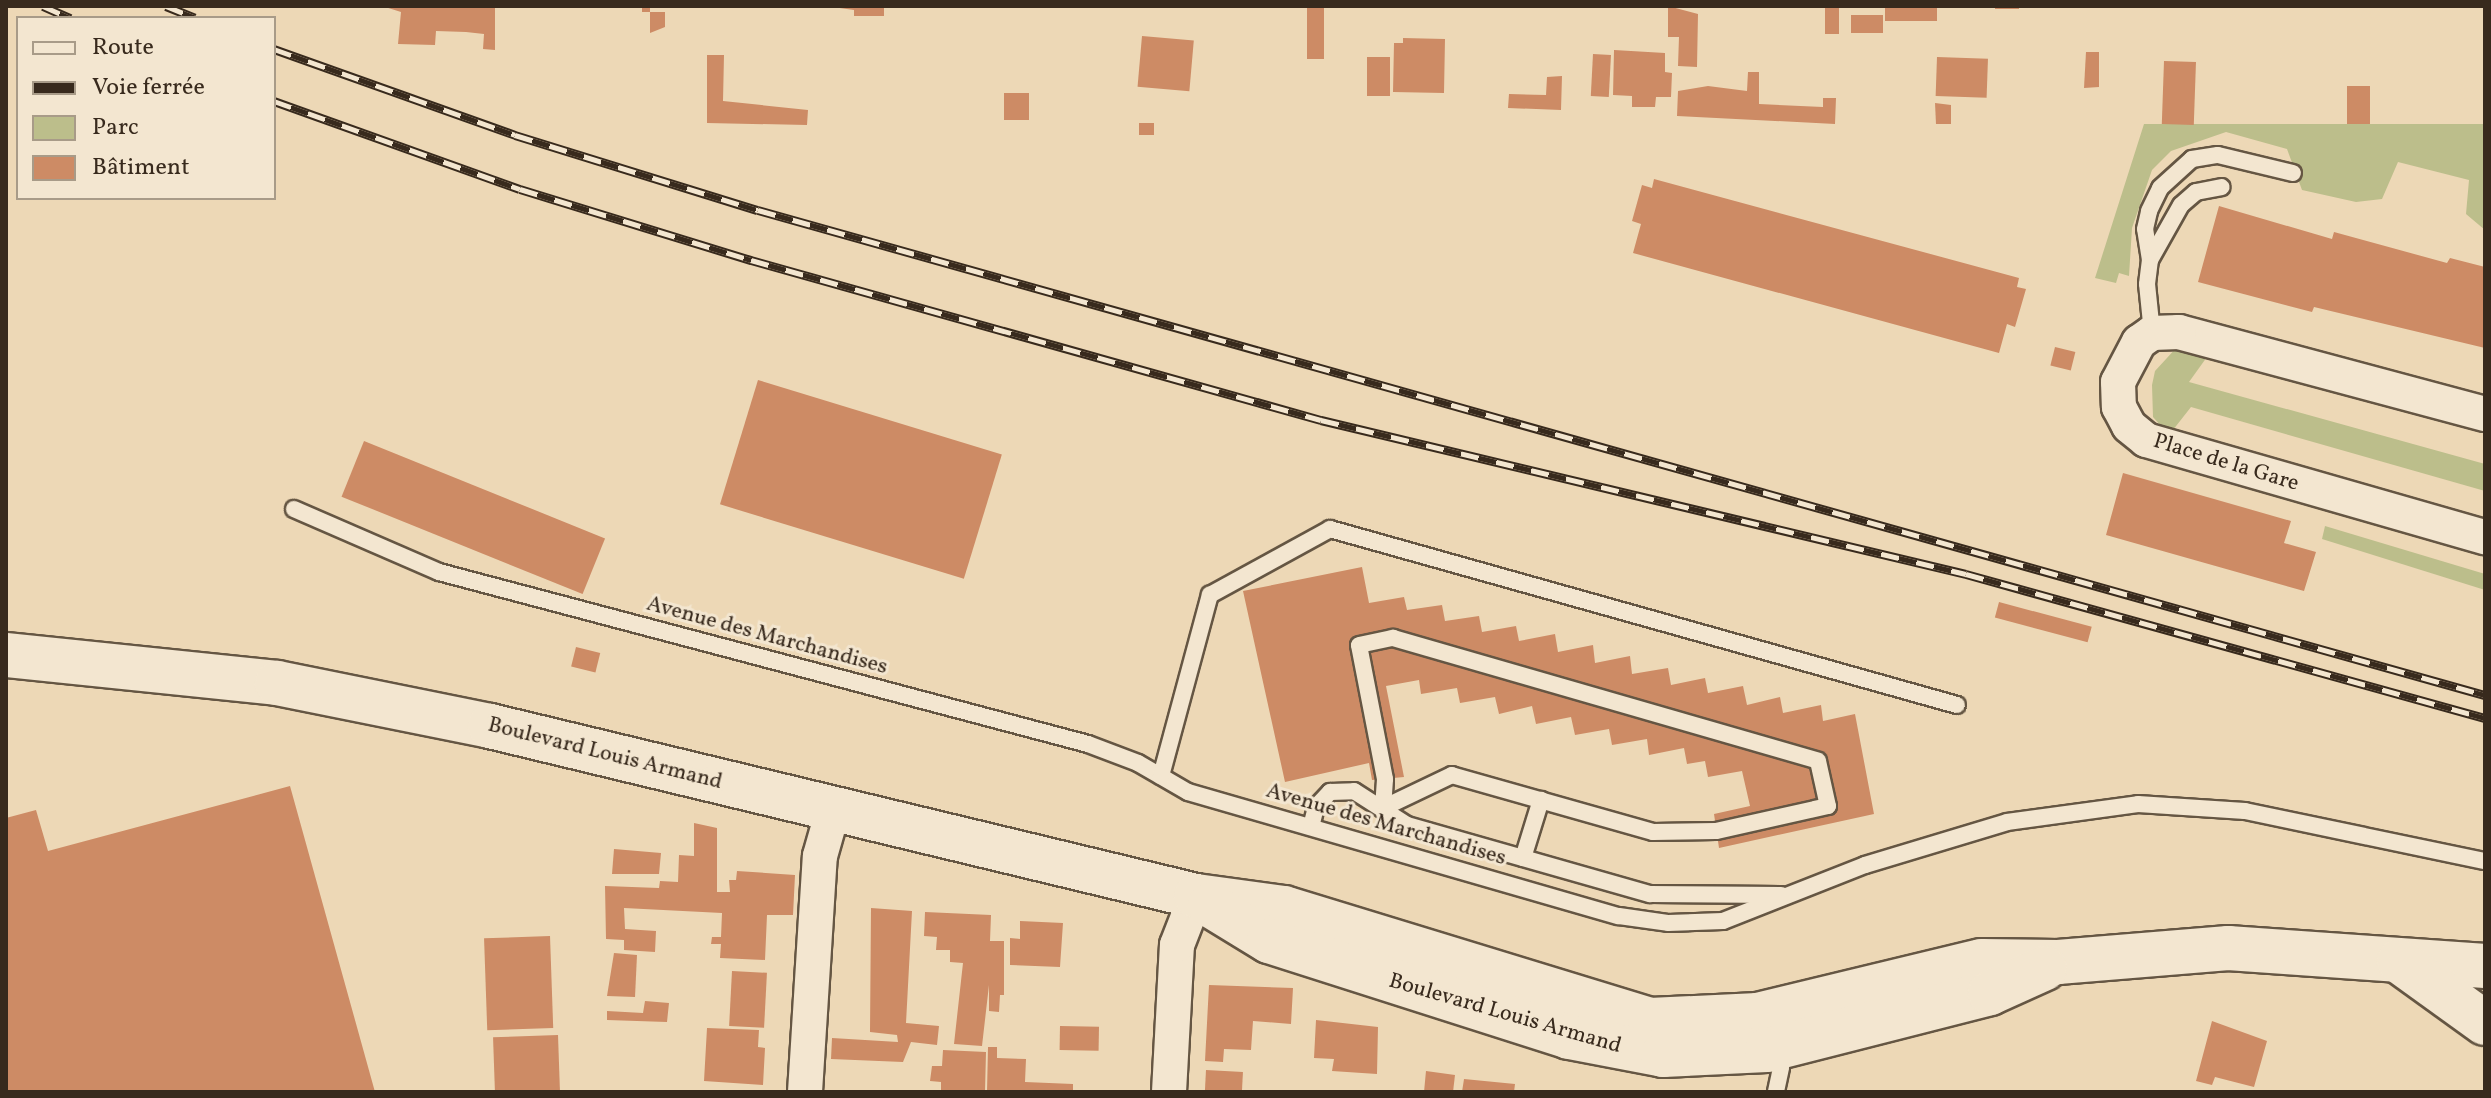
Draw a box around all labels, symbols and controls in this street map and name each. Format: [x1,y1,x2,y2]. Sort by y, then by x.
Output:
legend [16,16,276,200]
text: Route [92,31,154,65]
text: Voie ferrée [92,71,205,105]
text: Parc [92,111,139,145]
text: Bâtiment [92,151,190,185]
street label: Place de la Gare [2150,428,2302,498]
street label: Avenue des Marchandises [644,591,890,681]
street label: Boulevard Louis Armand [485,712,725,796]
street label: Avenue des Marchandises [1263,778,1509,872]
street label: Boulevard Louis Armand [1386,968,1624,1060]

